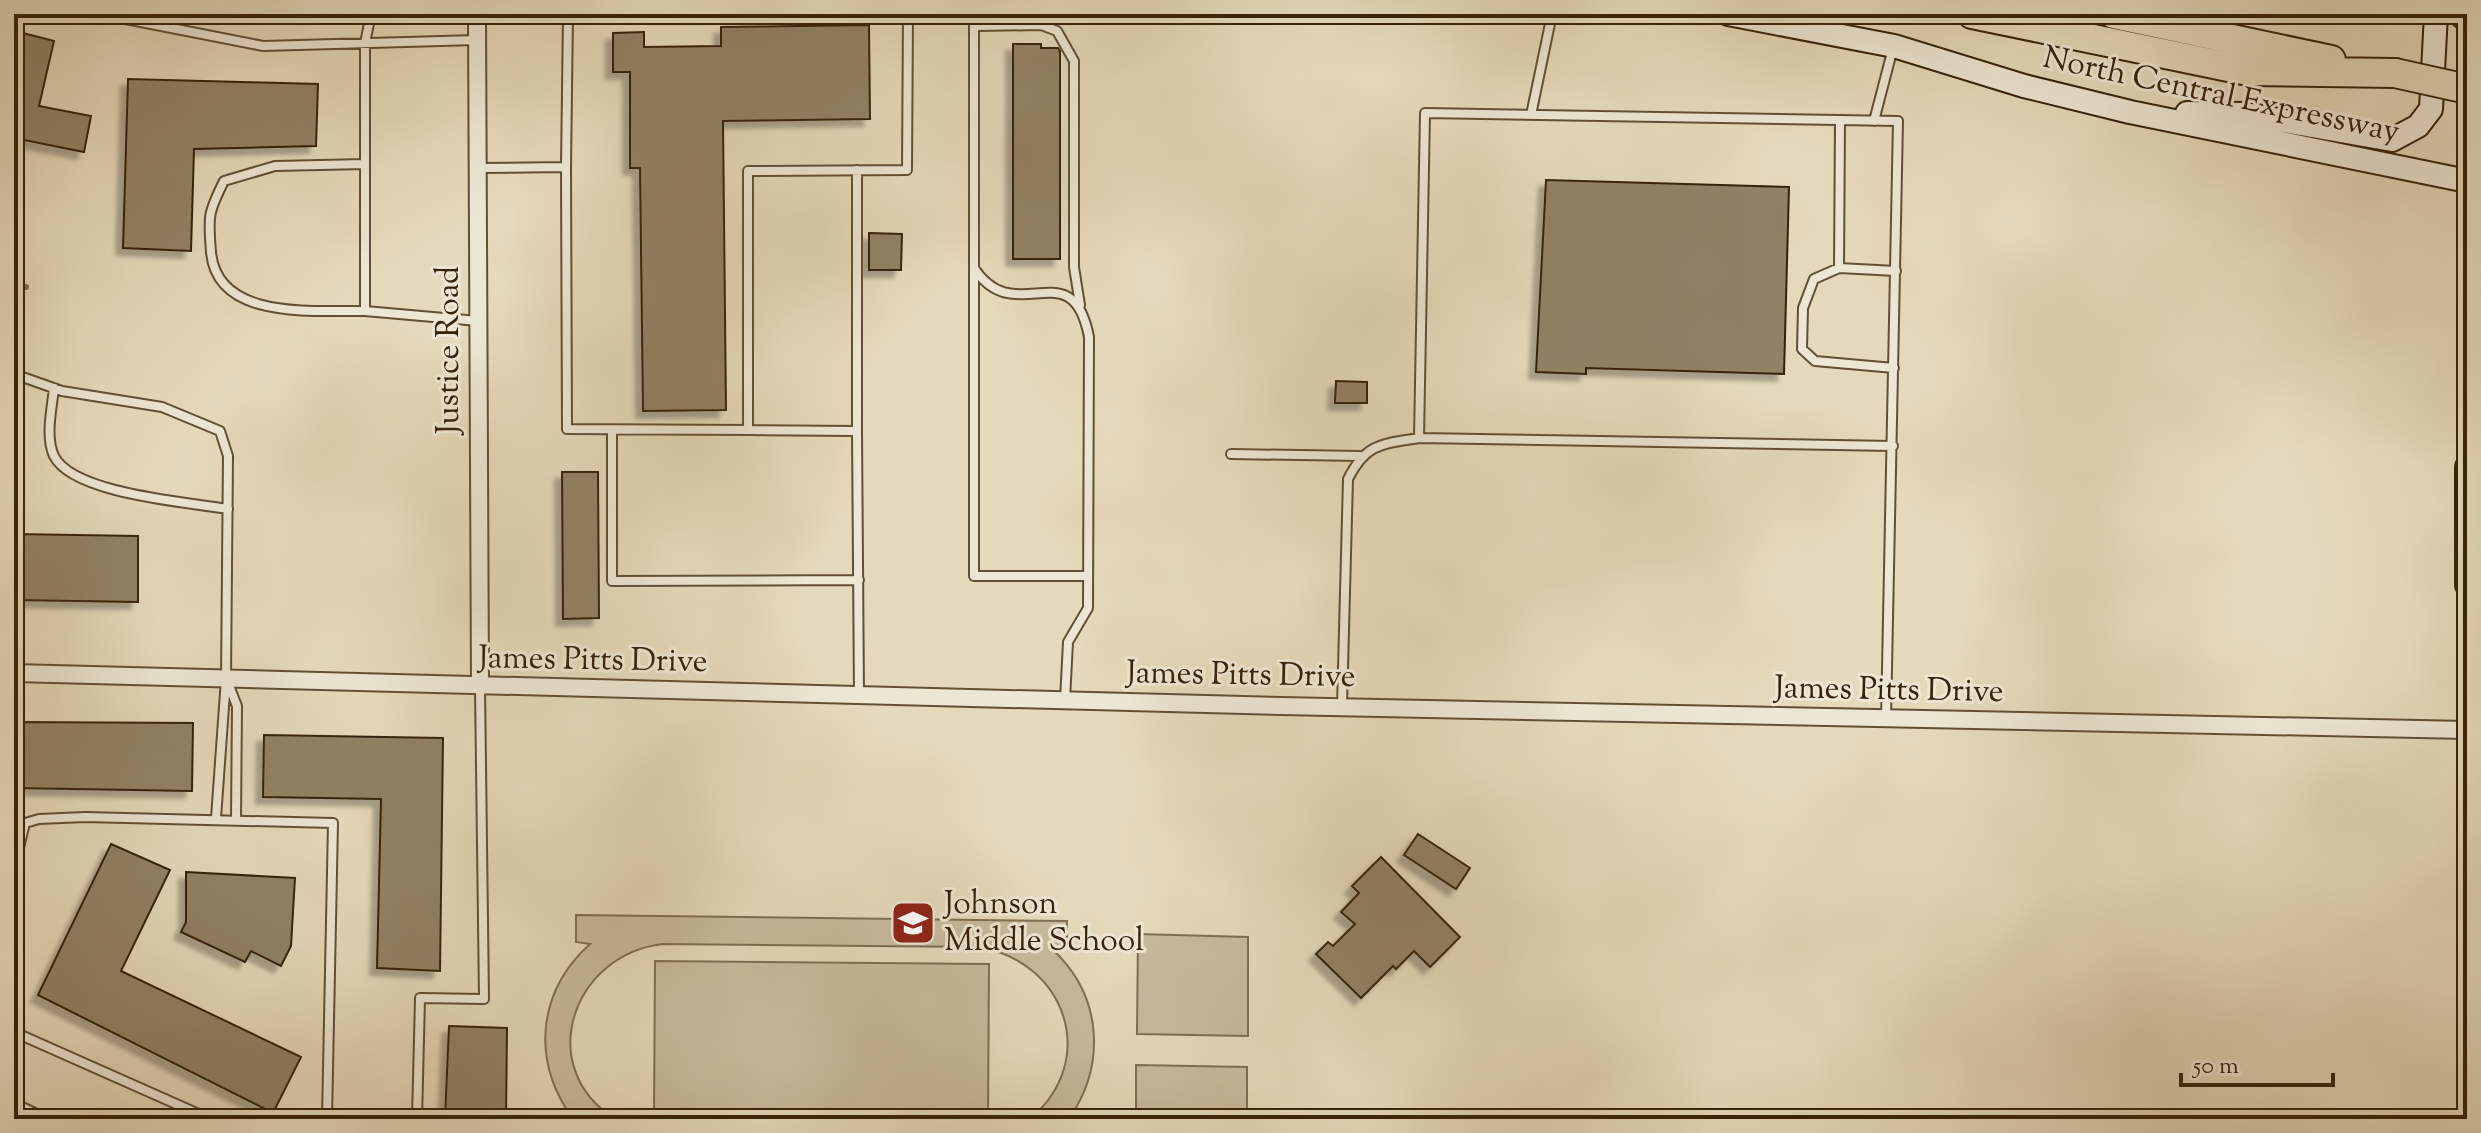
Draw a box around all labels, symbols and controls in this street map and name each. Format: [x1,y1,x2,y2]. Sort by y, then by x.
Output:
street label: North Central Expressway [2038,36,2404,156]
street label: Justice Road [427,266,473,436]
street label: James Pitts Drive [476,636,708,686]
street label: James Pitts Drive [1124,651,1356,701]
street label: James Pitts Drive [1772,666,2004,716]
place label: Johnson Middle School [942,882,1144,965]
school or university icon: Johnson Middle School [889,899,937,947]
scale bar [2181,1037,2333,1087]
text: 50 m [2191,1050,2239,1084]

